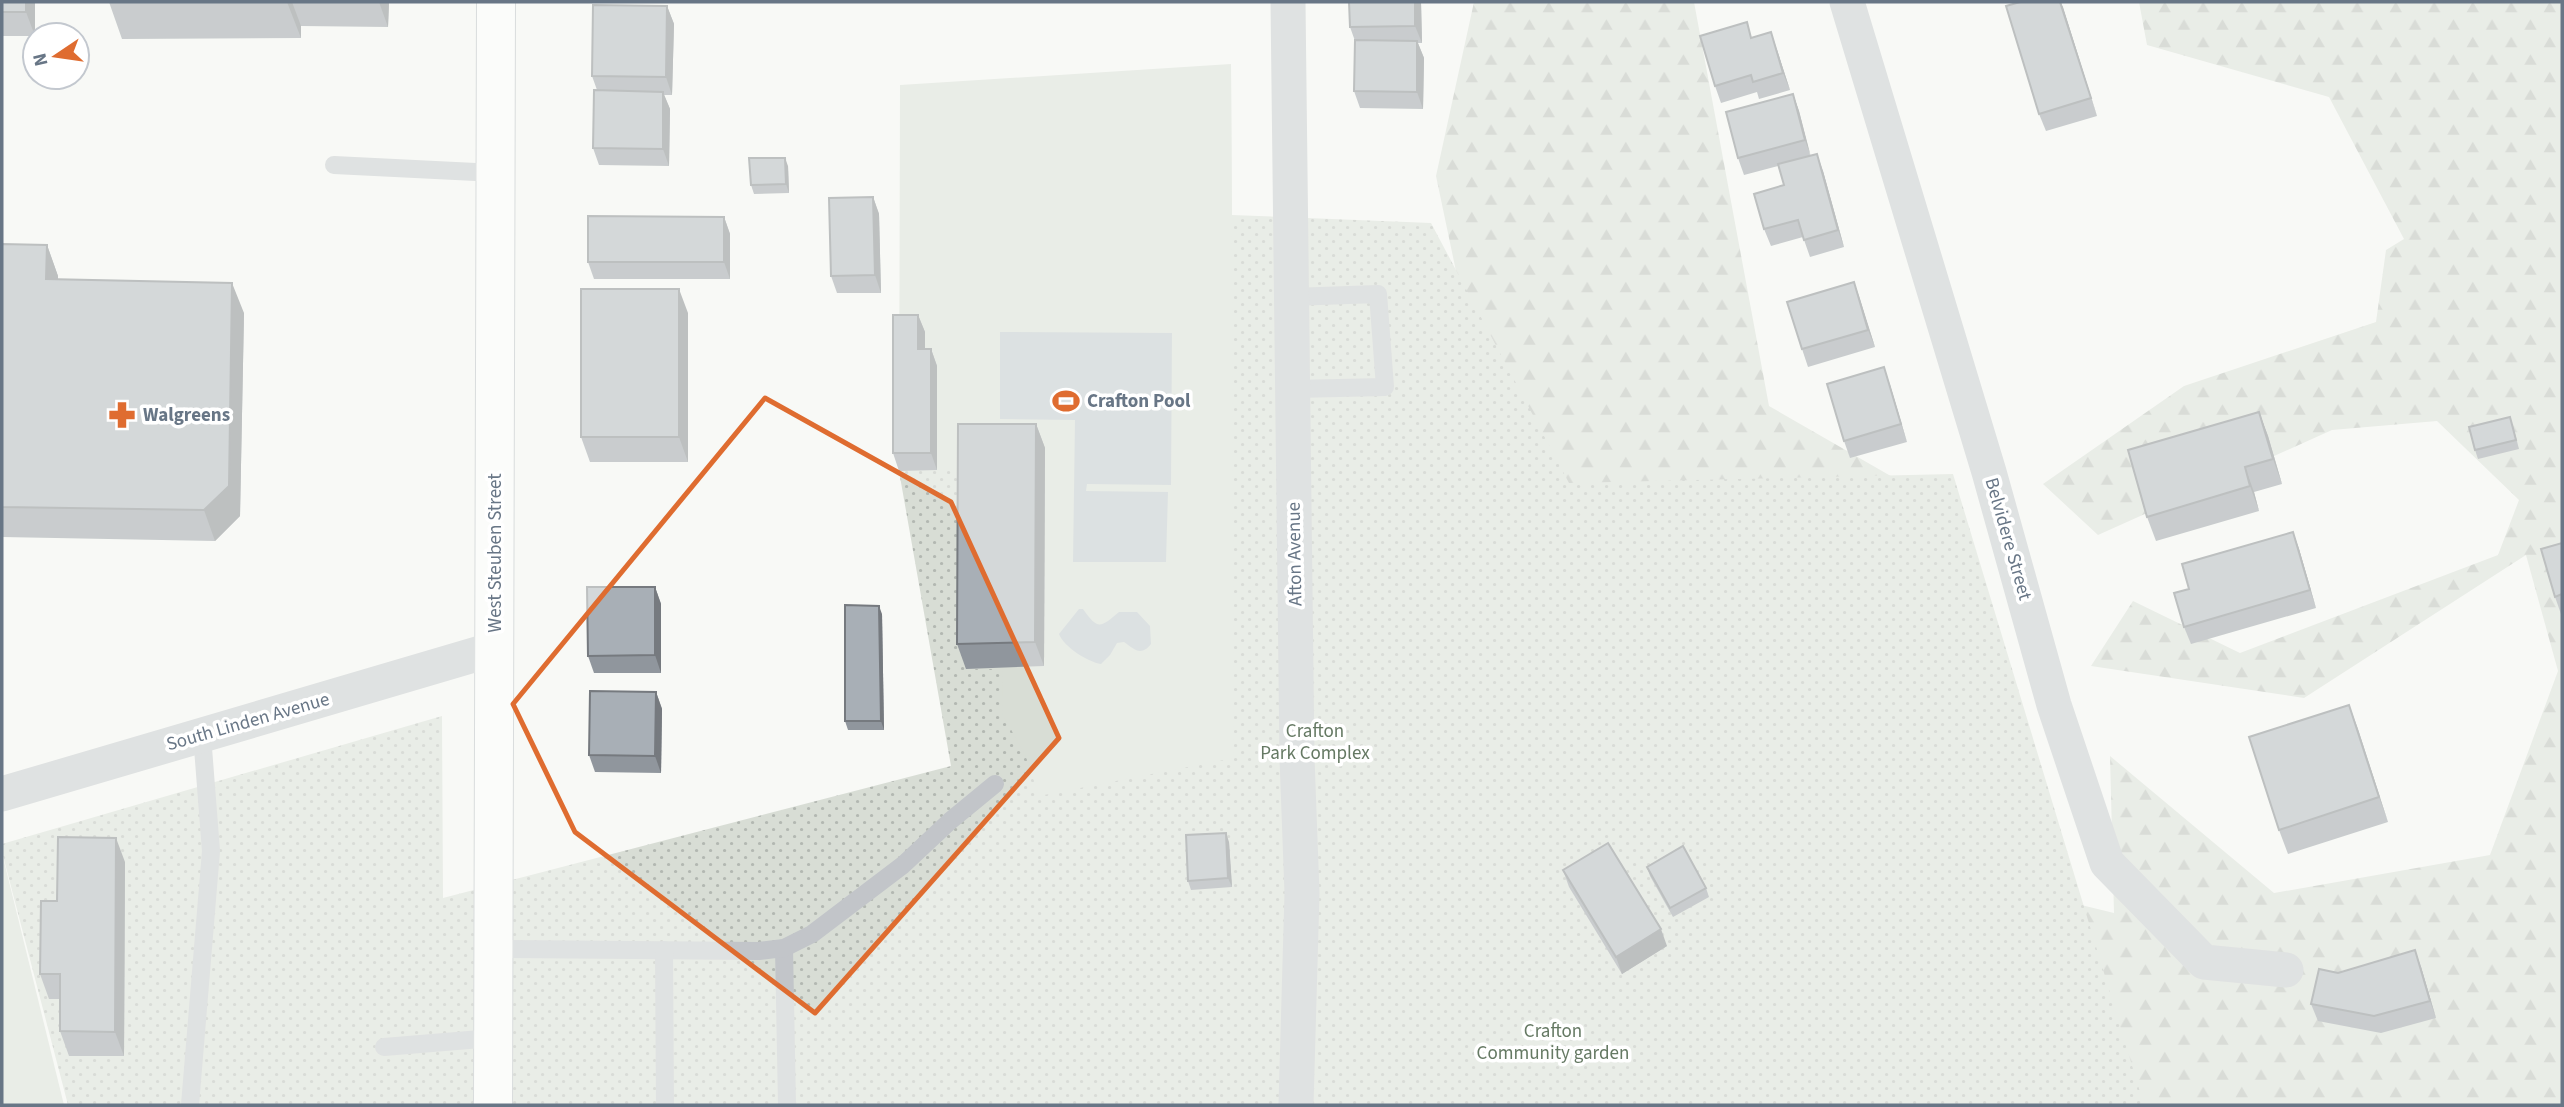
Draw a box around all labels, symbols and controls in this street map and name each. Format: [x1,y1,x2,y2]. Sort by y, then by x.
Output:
north arrow [21,21,91,91]
text: N [26,50,55,69]
sports icon: Crafton Pool [1051,386,1081,416]
place label: Crafton Pool [1087,388,1191,415]
pharmacy icon: Walgreens [107,400,137,430]
place label: Walgreens [143,402,230,429]
street label: West Steuben Street [482,473,509,633]
street label: Belvidere Street [1978,475,2039,604]
street label: Afton Avenue [1281,502,1309,606]
street label: South Linden Avenue [163,686,333,758]
park label: Crafton Park Complex [1260,718,1370,767]
park label: Crafton Community garden [1477,1018,1629,1067]

